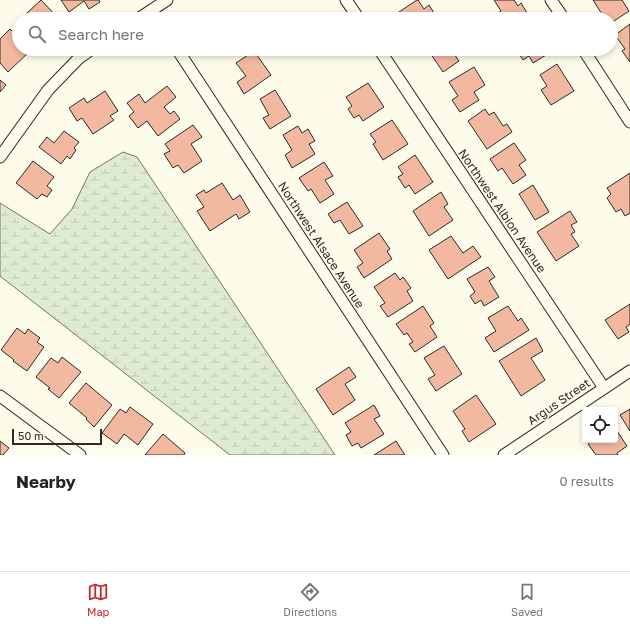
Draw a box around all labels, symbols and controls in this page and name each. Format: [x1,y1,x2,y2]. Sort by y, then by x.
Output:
search box [12,12,618,56]
icon: search [26,23,48,45]
text: Search here [58,25,144,43]
street label: Northwest Albion Avenue [455,146,550,276]
street label: Northwest Alsace Avenue [275,179,368,311]
street label: Argus Street [525,375,593,428]
map controls [582,407,618,443]
button: locate [582,407,618,443]
scale bar [12,427,102,446]
text: 50 m [18,429,44,442]
text: Nearby [16,471,76,492]
text: 0 results [559,473,614,489]
tab: Map [87,581,109,618]
tab: Directions [283,581,337,618]
tab: Saved [511,581,543,618]

